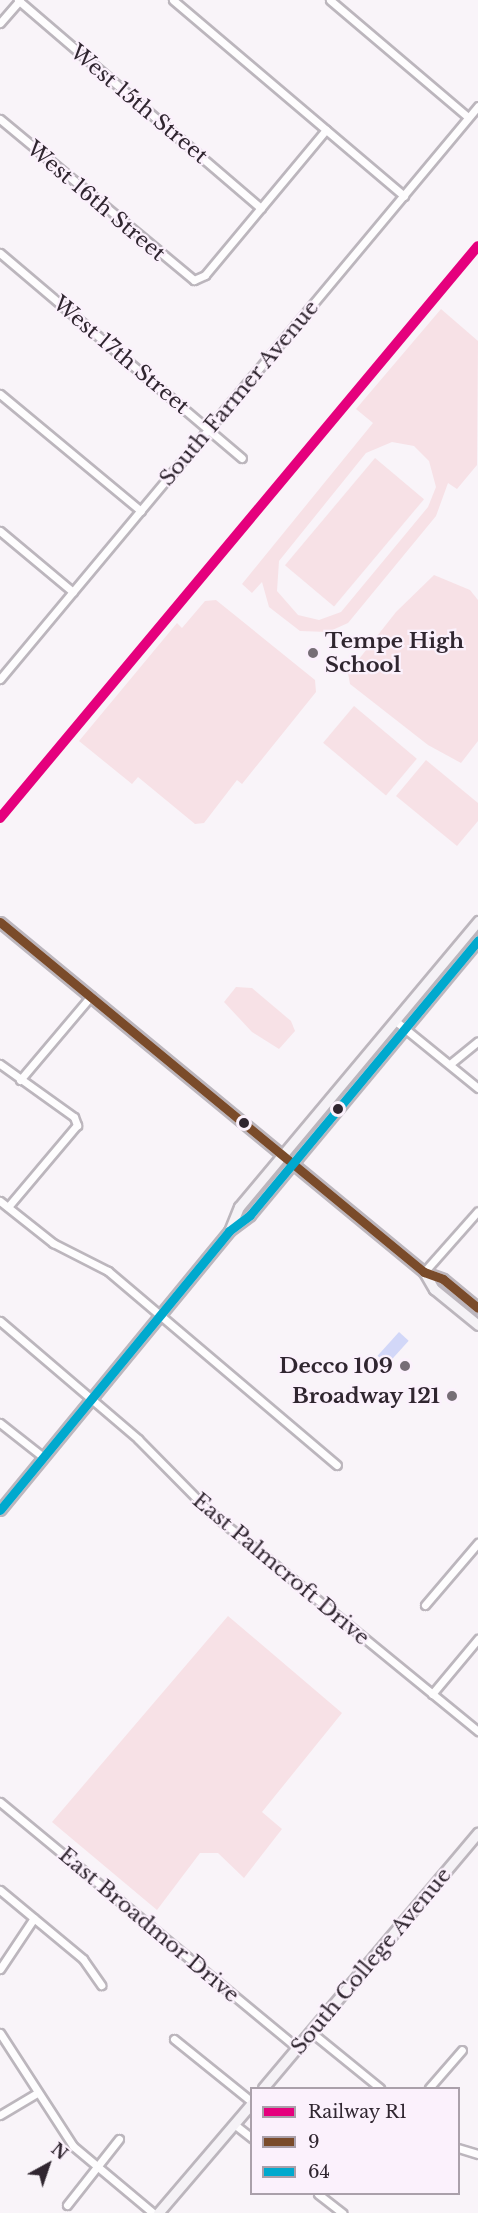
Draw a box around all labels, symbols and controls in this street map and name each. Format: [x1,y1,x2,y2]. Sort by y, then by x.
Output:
street label: West 15th Street [65,39,213,169]
street label: West 16th Street [22,136,170,266]
street label: West 17th Street [48,291,194,419]
street label: South Farmer Avenue [154,295,324,491]
place label: Tempe High School [325,628,464,678]
marker: Tempe High School [306,646,320,660]
unlabelled marker [332,1103,344,1115]
unlabelled marker [238,1117,250,1129]
place label: Decco 109 [279,1353,393,1379]
marker: Decco 109 [398,1359,412,1373]
place label: Broadway 121 [291,1383,440,1409]
marker: Broadway 121 [445,1389,459,1403]
street label: East Palmcroft Drive [188,1488,374,1650]
street label: East Broadmor Drive [54,1842,244,2008]
street label: South College Avenue [285,1862,457,2060]
legend [250,2087,460,2195]
text: Railway R1 [308,2101,407,2123]
text: 9 [308,2131,320,2153]
north arrow [18,2135,78,2195]
text: N [47,2139,72,2164]
text: 64 [308,2161,330,2183]

